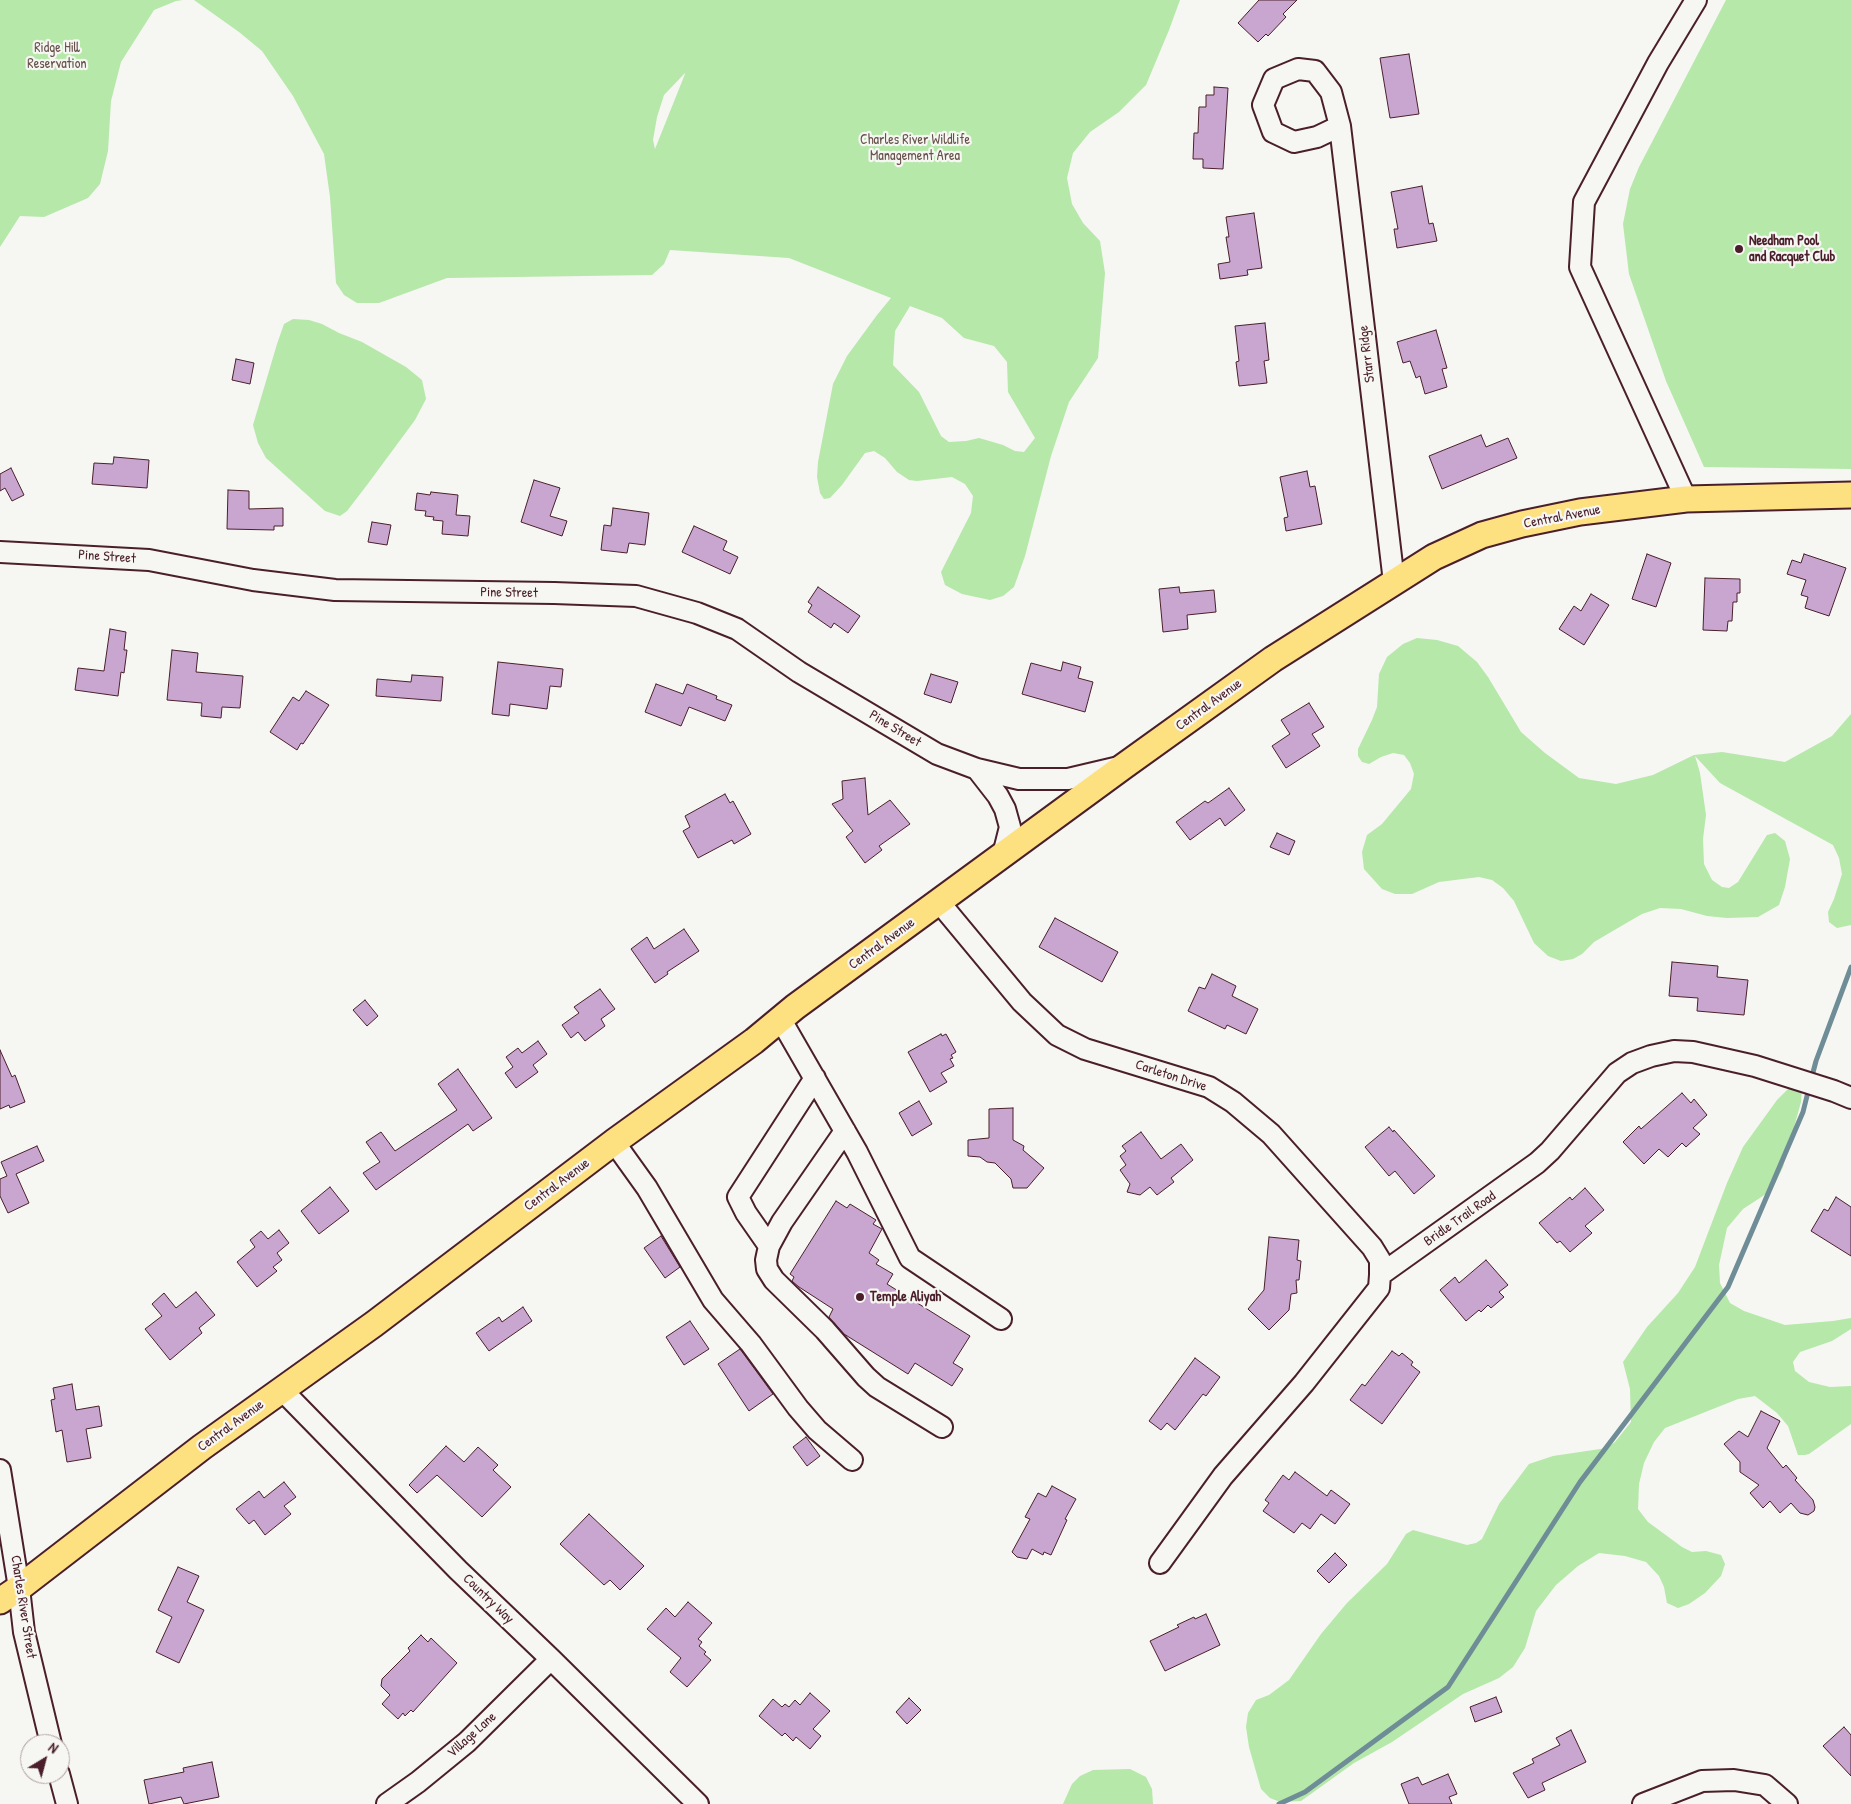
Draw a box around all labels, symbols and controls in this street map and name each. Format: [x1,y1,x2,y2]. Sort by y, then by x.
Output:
park label: Ridge Hill Reservation [27,40,87,72]
park label: Charles River Wildlife Management Area [860,132,970,164]
place label: Needham Pool and Racquet Club [1749,233,1835,266]
marker: Needham Pool and Racquet Club [1733,243,1745,255]
street label: Starr Ridge [1355,324,1379,384]
street label: Central Avenue [1522,501,1602,533]
street label: Pine Street [78,547,136,567]
street label: Pine Street [480,584,538,602]
street label: Central Avenue [1173,675,1245,735]
street label: Pine Street [866,707,924,751]
street label: Central Avenue [846,914,918,974]
street label: Carleton Drive [1133,1057,1209,1095]
street label: Central Avenue [521,1155,593,1215]
street label: Bridle Trail Road [1421,1188,1499,1250]
place label: Temple Aliyah [870,1289,941,1305]
marker: Temple Aliyah [854,1291,866,1303]
street label: Central Avenue [195,1396,267,1456]
street label: Charles River Street [7,1554,39,1660]
street label: Country Way [459,1571,517,1627]
street label: Village Lane [444,1709,500,1761]
north arrow [20,1734,70,1784]
text: N [45,1738,62,1757]

